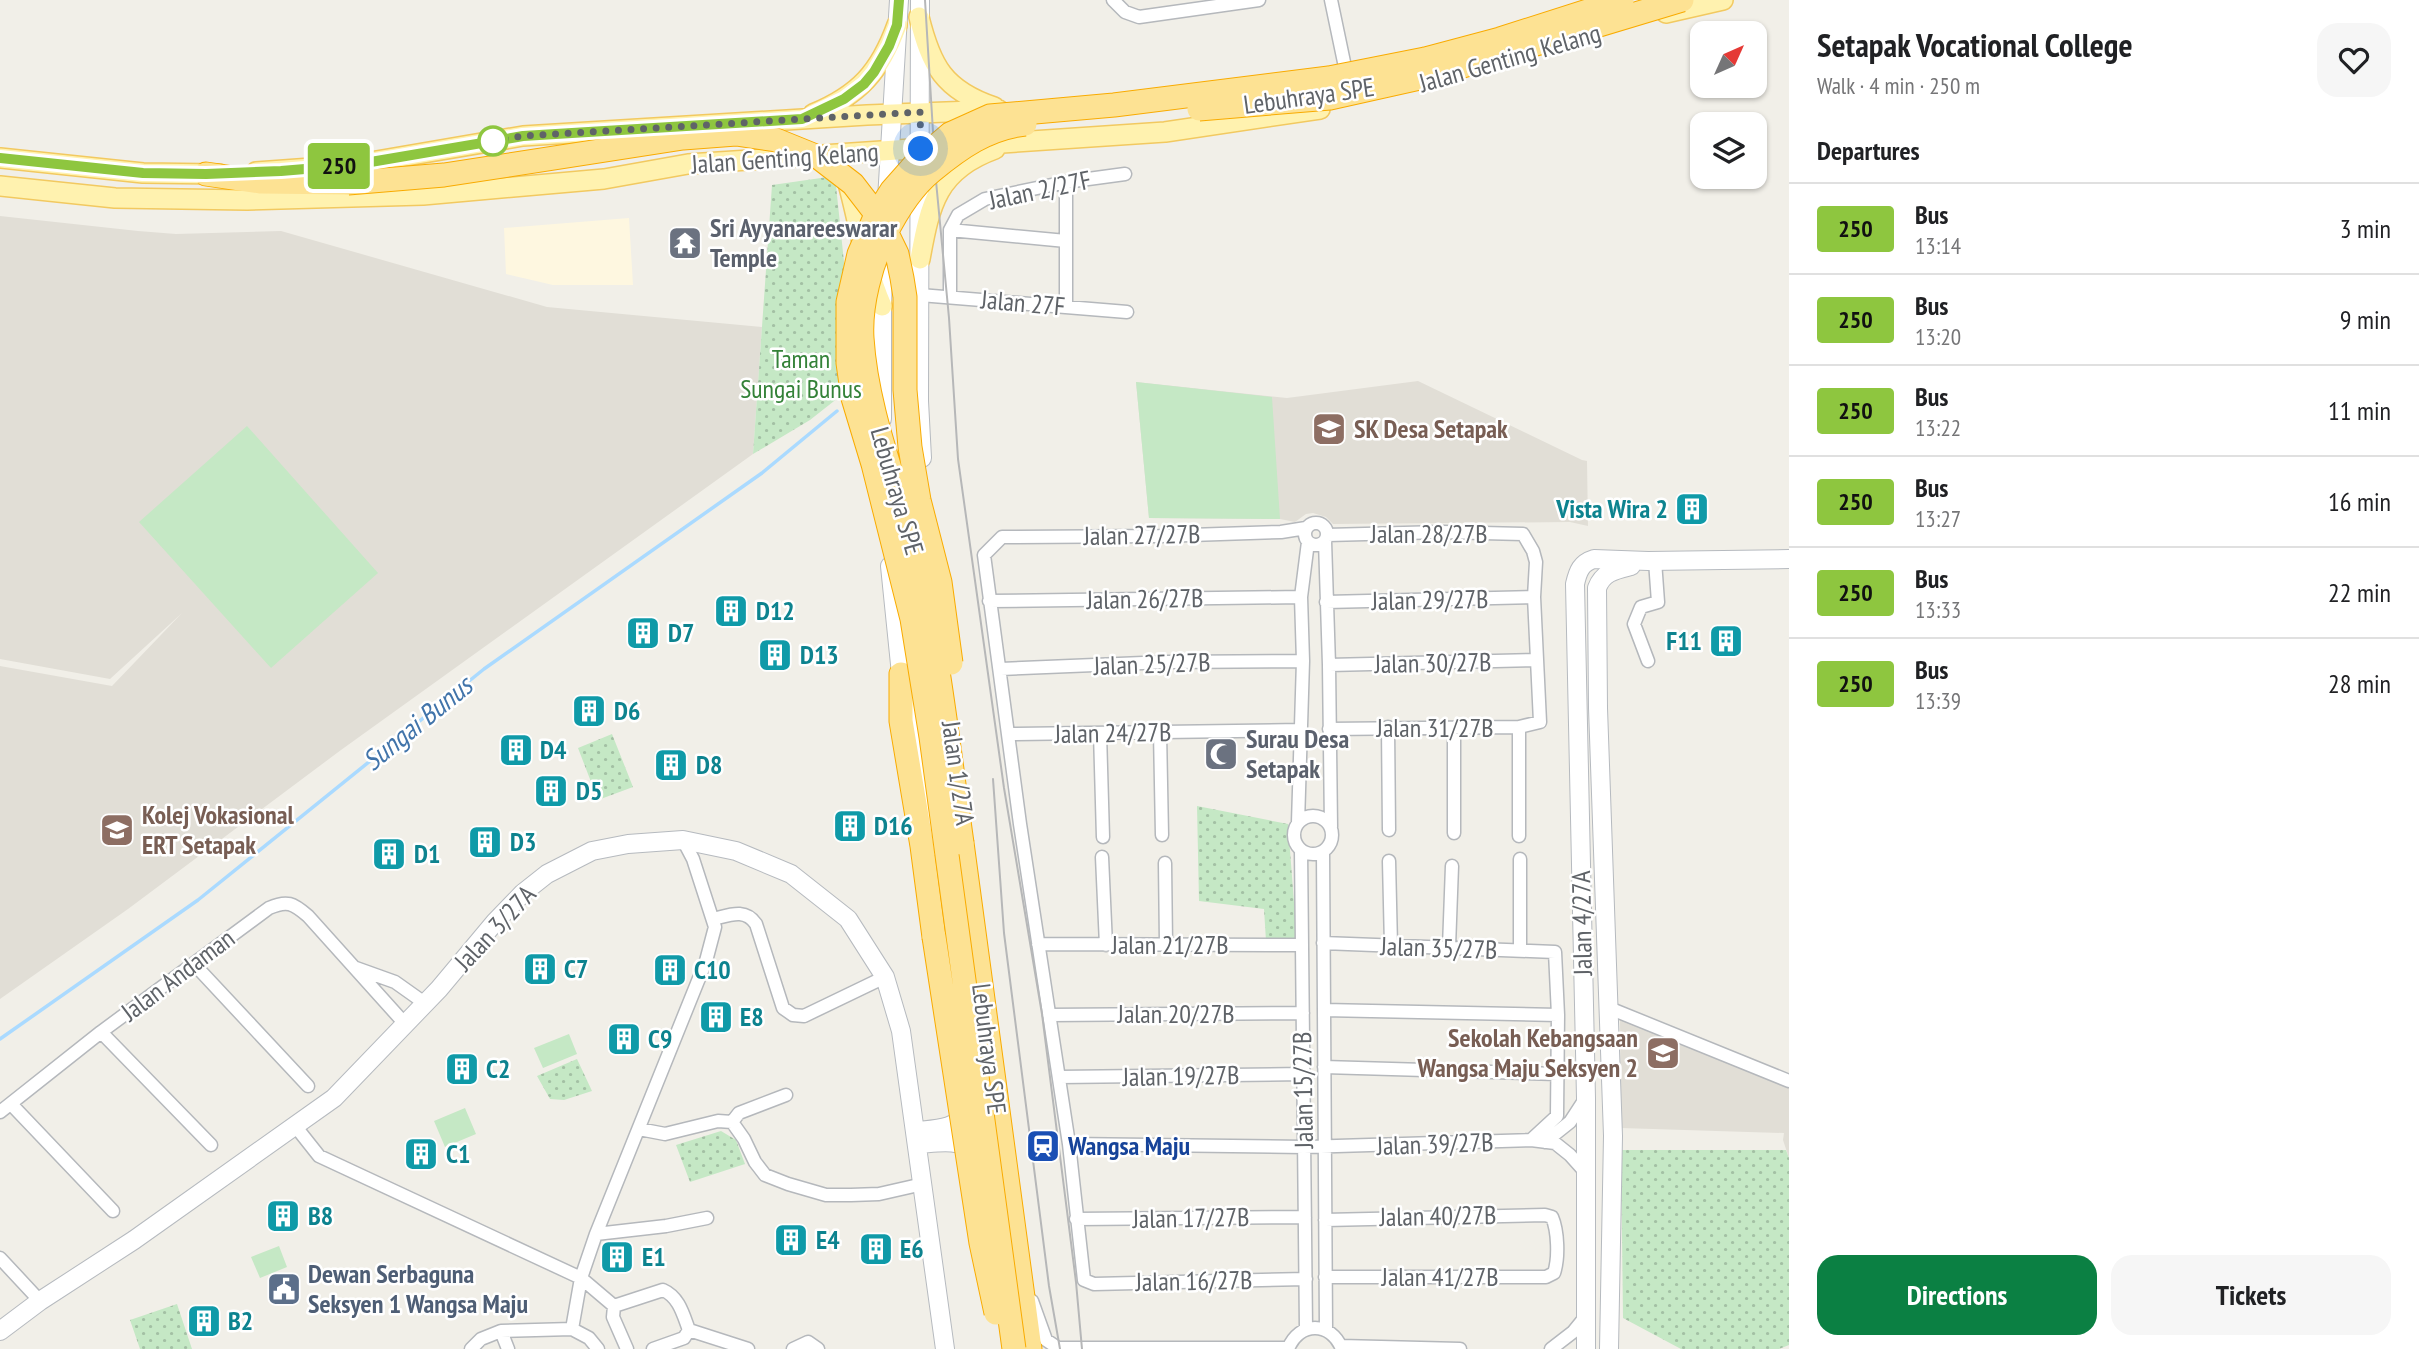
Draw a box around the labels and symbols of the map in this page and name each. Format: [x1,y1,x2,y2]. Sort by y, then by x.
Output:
street label: Jalan Genting Kelang [1414,16,1605,100]
north arrow [1690,21,1768,98]
street label: Lebuhraya SPE [1241,70,1376,121]
unlabelled marker [478,126,508,156]
your location [903,131,938,166]
street label: Jalan Genting Kelang [689,134,880,181]
line badge: 250 [299,143,379,189]
street label: Jalan 2/27F [985,163,1094,217]
place label: Sri Ayyanareeswarar Temple [710,211,898,274]
temple icon: Sri Ayyanareeswarar Temple [666,224,704,262]
street label: Jalan 27F [979,282,1066,323]
park label: Taman Sungai Bunus [740,342,862,405]
school or university icon: SK Desa Setapak [1310,410,1348,448]
place label: SK Desa Setapak [1354,412,1508,445]
street label: Lebuhraya SPE [863,423,931,559]
building icon: Vista Wira 2 [1673,490,1711,528]
place label: Vista Wira 2 [1555,492,1668,525]
street label: Jalan 27/27B [1082,517,1201,552]
street label: Jalan 28/27B [1370,517,1487,550]
street label: Jalan 26/27B [1085,581,1204,616]
street label: Jalan 29/27B [1370,582,1489,617]
building icon: D12 [712,592,750,630]
place label: D12 [756,594,795,627]
building icon: D7 [624,614,662,652]
place label: D7 [668,616,694,649]
building icon: F11 [1707,622,1745,660]
place label: F11 [1666,624,1702,657]
building icon: D13 [756,636,794,674]
place label: D13 [800,638,839,671]
street label: Jalan 25/27B [1092,645,1211,682]
street label: Jalan 30/27B [1373,645,1492,680]
water label: Sungai Bunus [354,665,481,778]
building icon: D6 [570,692,608,730]
place label: D6 [614,694,640,727]
street label: Jalan 31/27B [1376,711,1493,744]
street label: Jalan 24/27B [1053,715,1172,750]
street label: Jalan 1/27A [935,718,982,828]
place label: Surau Desa Setapak [1246,722,1349,785]
building icon: D4 [497,731,535,769]
place label: D4 [540,733,567,766]
mosque icon: Surau Desa Setapak [1202,735,1240,773]
building icon: D8 [652,746,690,784]
place label: D8 [696,748,722,781]
building icon: D5 [532,772,570,810]
place label: D5 [576,774,602,807]
place label: Kolej Vokasional ERT Setapak [142,798,294,861]
building icon: D16 [831,807,869,845]
place label: D16 [874,809,913,842]
school or university icon: Kolej Vokasional ERT Setapak [98,811,136,849]
building icon: D3 [466,823,504,861]
place label: D3 [510,825,536,858]
building icon: D1 [370,835,408,873]
place label: D1 [414,837,440,870]
street label: Jalan 4/27A [1564,870,1599,977]
street label: Jalan 3/27A [446,878,543,978]
street label: Jalan Andaman [114,921,241,1029]
street label: Jalan 21/27B [1111,928,1228,961]
street label: Jalan 35/27B [1379,929,1498,966]
building icon: C7 [521,950,559,988]
building icon: C10 [651,951,689,989]
place label: C7 [564,952,588,985]
place label: C10 [694,953,731,986]
street label: Lebuhraya SPE [965,982,1014,1116]
street label: Jalan 20/27B [1117,997,1234,1030]
building icon: E8 [697,998,735,1036]
place label: E8 [740,1000,764,1033]
building icon: C9 [605,1020,643,1058]
place label: Sekolah Kebangsaan Wangsa Maju Seksyen 2 [1416,1021,1638,1084]
place label: C9 [648,1022,672,1055]
street label: Jalan 15/27B [1285,1031,1320,1150]
school or university icon: Sekolah Kebangsaan Wangsa Maju Seksyen 2 [1644,1034,1682,1072]
building icon: C2 [443,1050,481,1088]
place label: C2 [486,1052,510,1085]
street label: Jalan 19/27B [1121,1058,1240,1093]
street label: Jalan 39/27B [1375,1125,1494,1162]
station icon: Wangsa Maju [1024,1127,1062,1165]
place label: Wangsa Maju [1067,1129,1190,1162]
building icon: C1 [402,1135,440,1173]
place label: C1 [446,1137,470,1170]
building icon: B8 [264,1197,302,1235]
street label: Jalan 40/27B [1378,1198,1497,1233]
place label: B8 [308,1199,333,1232]
street label: Jalan 17/27B [1131,1200,1250,1235]
building icon: E4 [772,1221,810,1259]
place label: E4 [816,1223,840,1256]
building icon: E6 [857,1230,895,1268]
place label: E6 [900,1232,924,1265]
building icon: E1 [598,1238,636,1276]
place label: E1 [642,1240,666,1273]
place label: Dewan Serbaguna Seksyen 1 Wangsa Maju [308,1257,528,1320]
street label: Jalan 41/27B [1381,1260,1498,1293]
street label: Jalan 16/27B [1134,1263,1253,1298]
public building icon: Dewan Serbaguna Seksyen 1 Wangsa Maju [265,1270,303,1308]
building icon: B2 [185,1302,223,1340]
place label: B2 [228,1304,253,1337]

